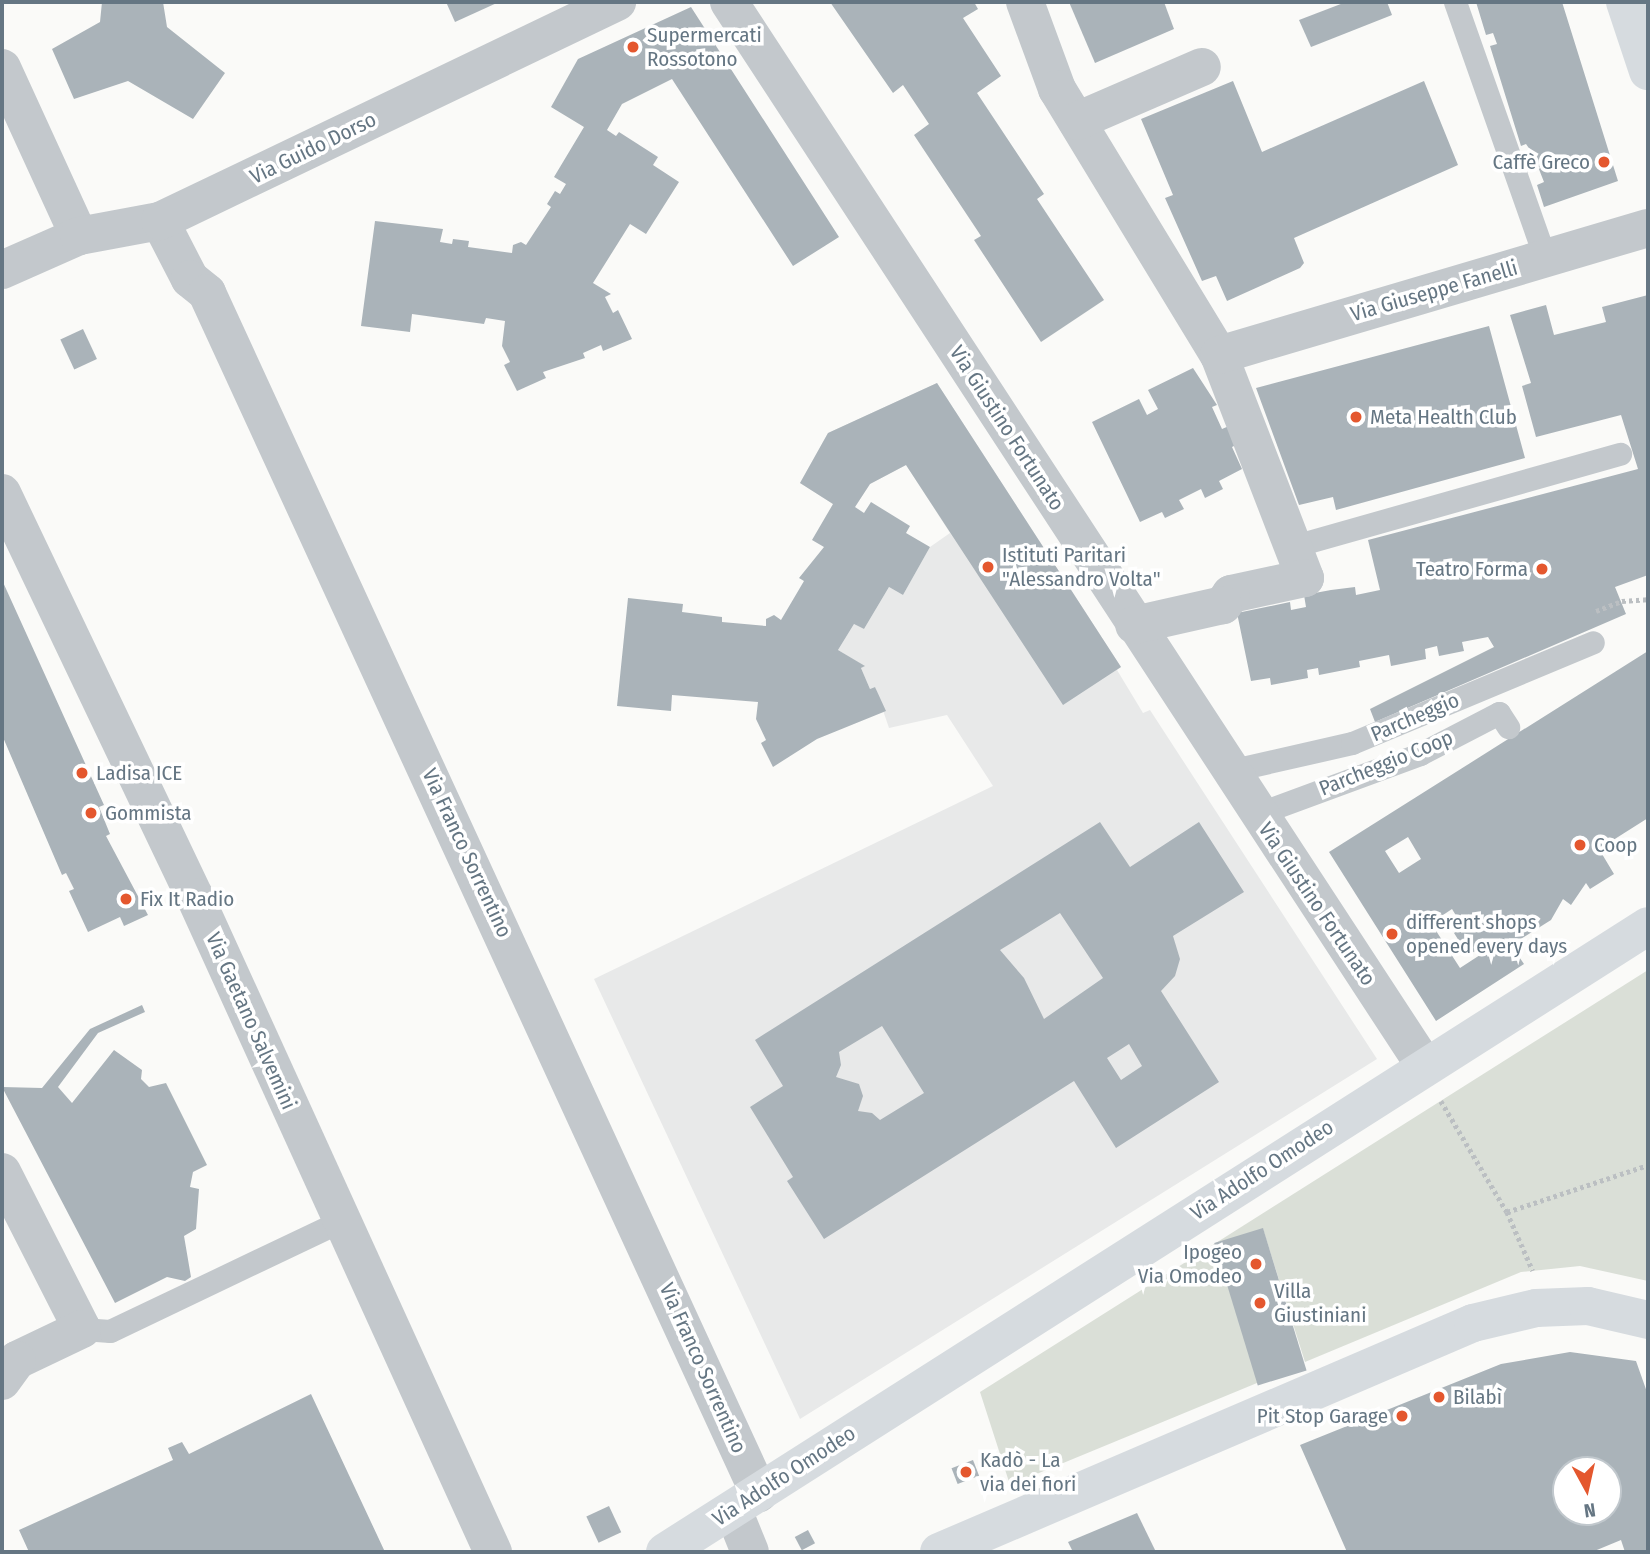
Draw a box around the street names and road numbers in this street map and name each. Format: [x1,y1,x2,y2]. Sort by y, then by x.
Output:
street label: Via Guido Dorso [246,107,380,189]
street label: Via Giuseppe Fanelli [1348,255,1520,327]
street label: Via Giustino Fortunato [944,341,1070,515]
street label: Parcheggio [1367,687,1463,747]
street label: Parcheggio Coop [1316,725,1456,801]
street label: Via Franco Sorrentino [417,765,517,941]
street label: Via Giustino Fortunato [1253,818,1381,990]
street label: Via Gaetano Salvemini [201,929,301,1113]
street label: Via Adolfo Omodeo [1186,1114,1338,1226]
street label: Via Franco Sorrentino [654,1279,752,1457]
street label: Via Adolfo Omodeo [708,1420,860,1532]

